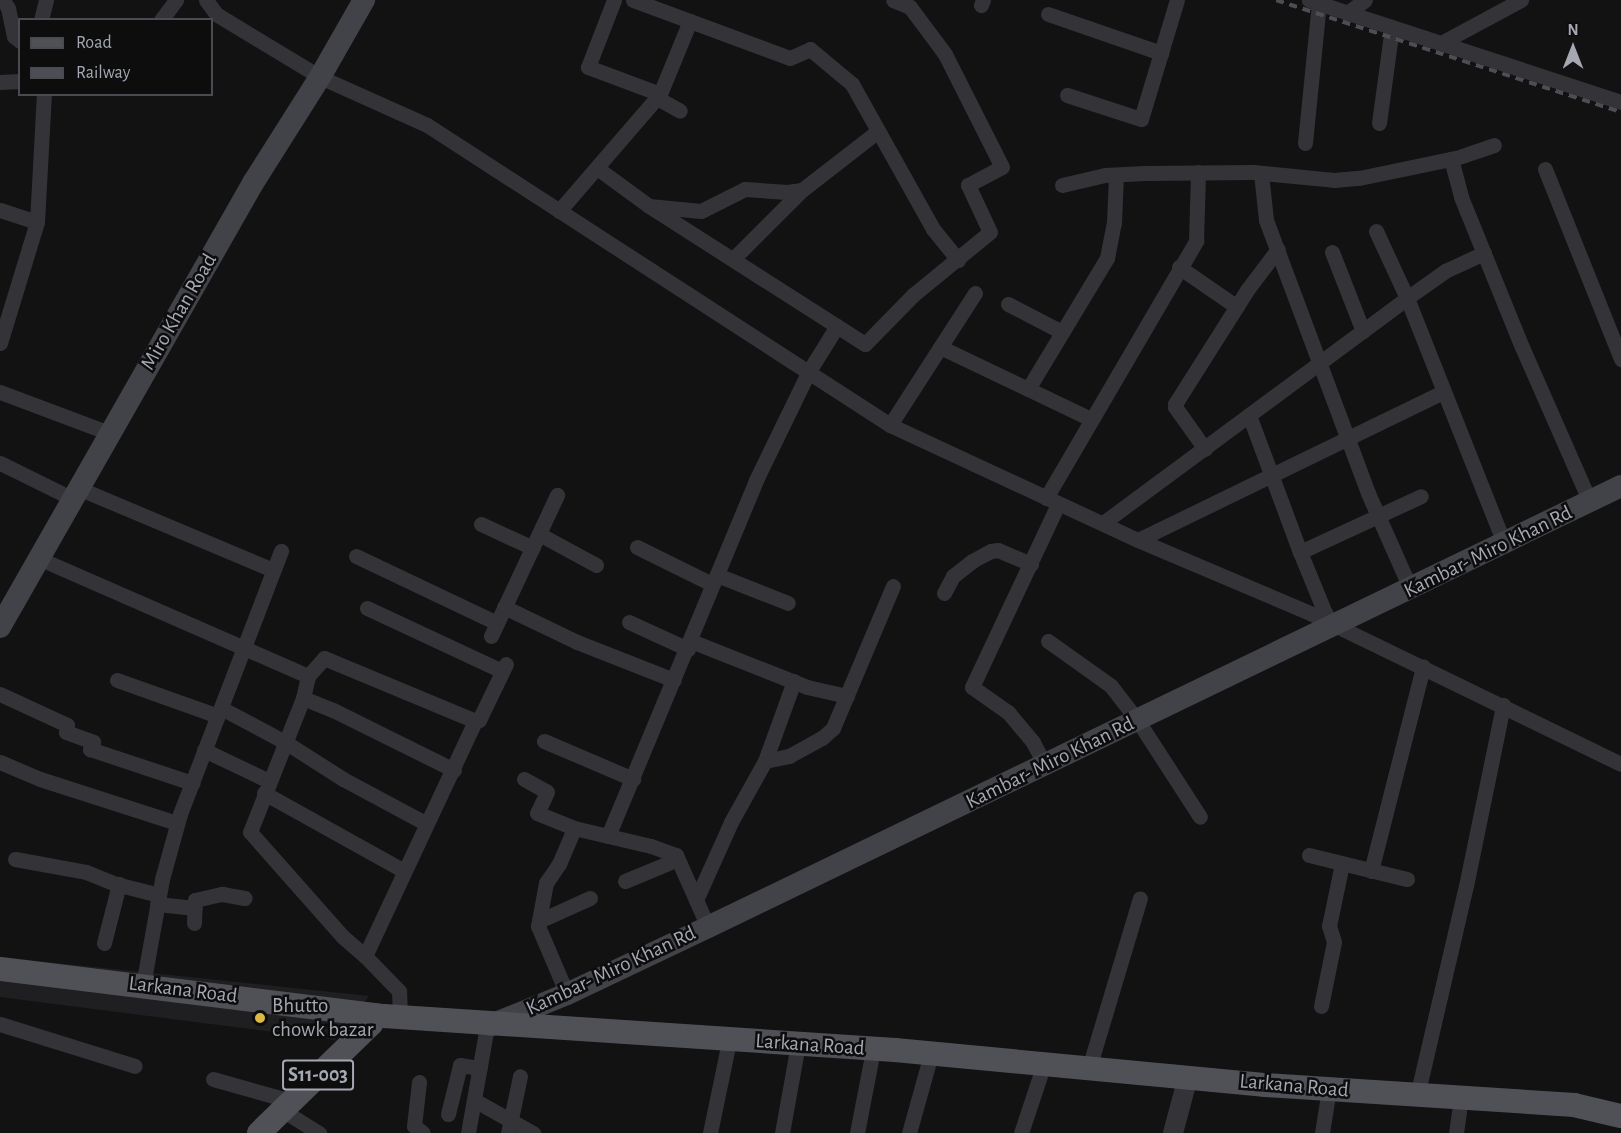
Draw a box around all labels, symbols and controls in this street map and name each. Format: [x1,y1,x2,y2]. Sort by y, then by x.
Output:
legend [18,18,213,96]
north arrow [1543,18,1603,78]
text: N [1567,22,1579,38]
text: Road [76,34,112,52]
text: Railway [76,64,130,82]
street label: Miro Khan Road [136,249,222,375]
street label: Kambar- Miro Khan Rd [1400,500,1576,604]
street label: Kambar- Miro Khan Rd [962,711,1138,815]
street label: Kambar- Miro Khan Rd [522,921,700,1021]
street label: Larkana Road [127,971,239,1009]
place label: Bhutto chowk bazar [272,993,374,1043]
marker: Bhutto chowk bazar [253,1011,267,1025]
street label: Larkana Road [755,1029,865,1061]
road number: S11-003 [282,1058,354,1092]
street label: Larkana Road [1238,1069,1350,1103]

